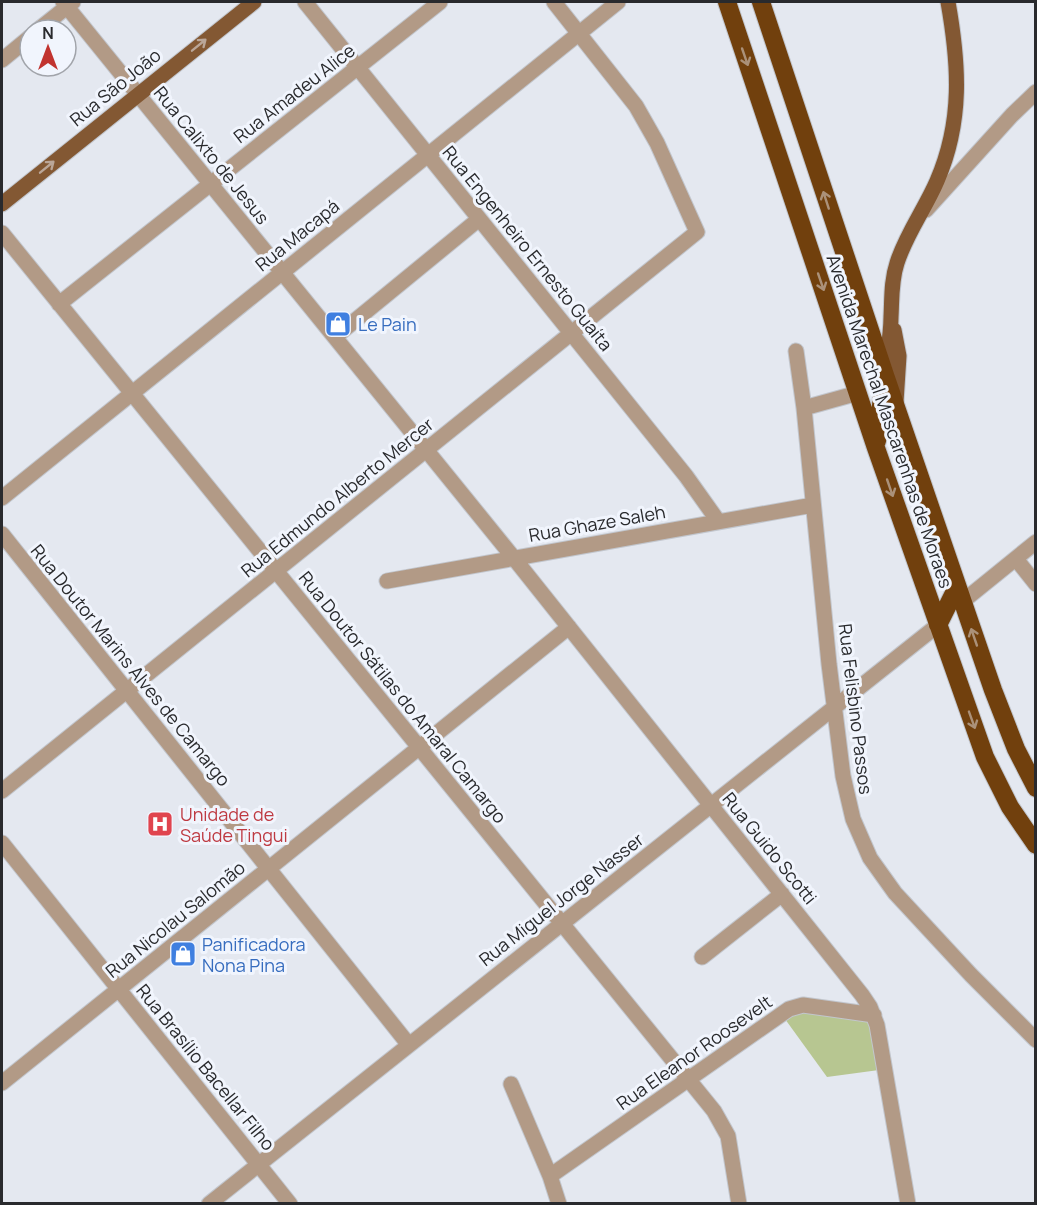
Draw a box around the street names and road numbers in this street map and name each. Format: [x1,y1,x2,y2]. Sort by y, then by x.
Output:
street label: Rua Amadeu Alice [228,38,360,148]
street label: Rua São João [64,43,166,131]
street label: Rua Calixto de Jesus [149,81,275,229]
street label: Rua Engenheiro Ernesto Guaíta [438,140,618,356]
street label: Rua Macapá [250,194,344,276]
street label: Avenida Marechal Mascarenhas de Moraes [821,251,959,591]
street label: Rua Edmundo Alberto Mercer [236,411,439,582]
street label: Rua Ghaze Saleh [527,499,667,547]
street label: Rua Doutor Marins Alves de Camargo [26,539,236,791]
street label: Rua Doutor Sátilas do Amaral Camargo [294,566,512,828]
street label: Rua Felisbino Passos [834,622,878,796]
street label: Rua Guido Scotti [718,787,822,909]
street label: Rua Miguel Jorge Nasser [474,827,649,971]
street label: Rua Nicolau Salomão [100,855,250,983]
street label: Rua Brasílio Bacellar Filho [131,979,281,1155]
street label: Rua Eleanor Roosevelt [611,989,777,1115]

